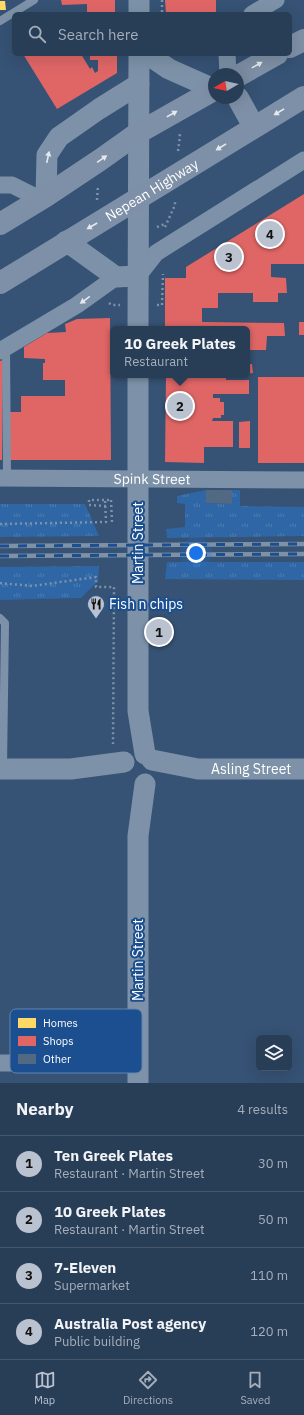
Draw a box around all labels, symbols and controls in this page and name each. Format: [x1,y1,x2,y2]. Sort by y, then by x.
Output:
search box [12,12,292,56]
icon: search [26,23,48,45]
text: Search here [58,25,138,44]
one-way arrow [251,61,263,68]
north arrow [208,68,244,104]
one-way arrow [274,108,284,116]
one-way arrow [166,110,178,117]
one-way arrow [215,144,227,151]
one-way arrow [46,151,52,164]
one-way arrow [97,155,107,163]
street label: Nepean Highway [102,155,202,225]
pin: 4 [257,219,283,249]
one-way arrow [87,223,98,230]
pin: 3 [216,242,242,272]
one-way arrow [79,296,90,304]
popup [110,326,250,378]
text: 10 Greek Plates [124,334,236,353]
text: Restaurant [124,353,188,370]
pin: 2 [167,391,193,421]
street label: Spink Street [114,470,191,488]
street label: Martin Street [129,502,147,584]
your location [186,543,206,563]
restaurant icon: Fish n chips [86,594,106,619]
place label: Fish n chips [109,595,183,613]
pin: 1 [146,617,172,647]
street label: Asling Street [211,760,291,778]
street label: Martin Street [129,919,147,1001]
legend [10,1009,142,1073]
text: Homes [43,1016,78,1030]
text: Shops [43,1034,74,1048]
map controls [256,1035,292,1071]
button: layers [256,1035,292,1071]
text: Other [43,1052,71,1066]
text: Nearby [16,1098,74,1120]
text: 4 results [237,1101,288,1118]
text: Ten Greek Plates [54,1146,173,1165]
text: 1 [25,1155,33,1172]
text: 30 m [258,1155,288,1172]
text: Restaurant · Martin Street [54,1165,205,1182]
text: 10 Greek Plates [54,1202,166,1221]
text: 2 [25,1211,33,1228]
text: 50 m [258,1211,288,1228]
text: Restaurant · Martin Street [54,1221,205,1238]
text: 7-Eleven [54,1258,116,1277]
text: 3 [25,1267,33,1284]
text: 110 m [250,1267,288,1284]
text: Supermarket [54,1277,130,1294]
text: Australia Post agency [54,1314,206,1333]
text: 4 [25,1323,33,1340]
text: 120 m [250,1323,288,1340]
text: Public building [54,1333,140,1350]
tab: Map [34,1369,56,1407]
tab: Directions [123,1369,173,1407]
tab: Saved [240,1369,270,1407]

